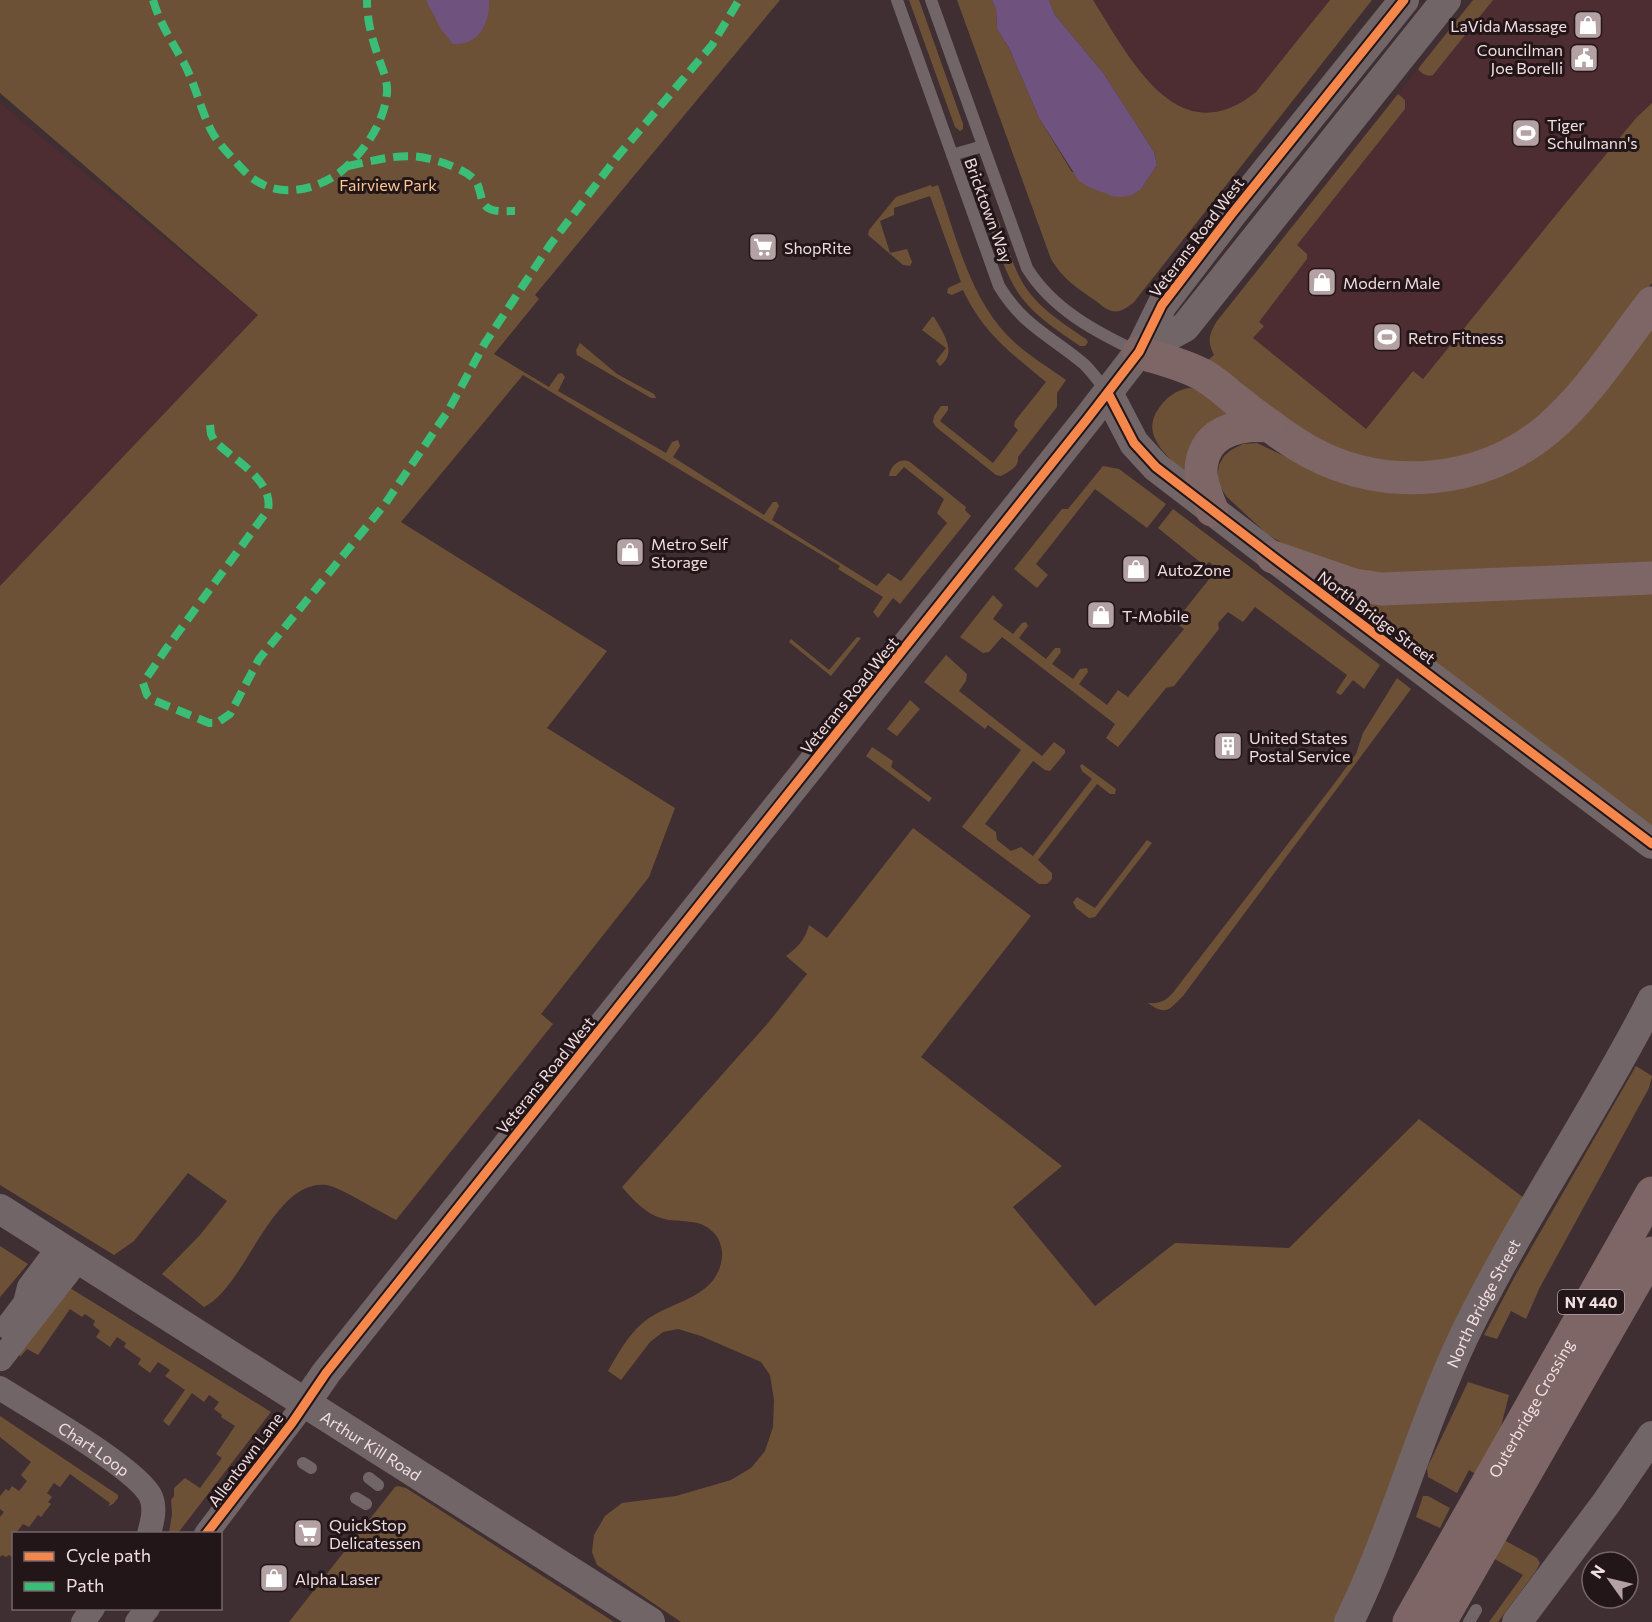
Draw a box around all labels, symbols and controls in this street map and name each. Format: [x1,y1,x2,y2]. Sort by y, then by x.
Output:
shop icon: LaVida Massage [1572,9,1604,41]
place label: LaVida Massage [1450,16,1567,35]
place label: Councilman Joe Borelli [1477,40,1563,77]
public building icon: Councilman Joe Borelli [1568,42,1600,74]
place label: Tiger Schulmann's [1547,115,1638,152]
sports icon: Tiger Schulmann's [1510,117,1542,149]
street label: Bricktown Way [961,155,1017,265]
street label: Veterans Road West [1145,173,1247,301]
park label: Fairview Park [339,175,437,194]
supermarket icon: ShopRite [747,231,779,263]
place label: ShopRite [784,238,851,257]
shop icon: Modern Male [1306,266,1338,298]
place label: Modern Male [1343,273,1440,292]
sports icon: Retro Fitness [1371,321,1403,353]
place label: Retro Fitness [1408,328,1504,347]
place label: Metro Self Storage [651,534,729,571]
shop icon: Metro Self Storage [614,536,646,568]
shop icon: AutoZone [1120,553,1152,585]
place label: AutoZone [1157,560,1231,579]
street label: North Bridge Street [1315,567,1440,668]
shop icon: T-Mobile [1085,599,1117,631]
place label: T-Mobile [1122,606,1189,625]
street label: Veterans Road West [796,632,902,757]
place label: United States Postal Service [1249,728,1350,765]
building icon: United States Postal Service [1212,730,1244,762]
street label: Veterans Road West [492,1012,598,1137]
street label: North Bridge Street [1442,1235,1523,1370]
road number: NY 440 [1558,1290,1624,1314]
street label: Outerbridge Crossing [1484,1335,1577,1480]
street label: Arthur Kill Road [318,1406,425,1484]
street label: Allentown Lane [204,1408,286,1510]
street label: Chart Loop [55,1417,134,1479]
place label: QuickStop Delicatessen [329,1515,421,1552]
supermarket icon: QuickStop Delicatessen [292,1517,324,1549]
legend [12,1532,222,1610]
text: Cycle path [66,1544,151,1566]
north arrow [1580,1550,1640,1610]
text: N [1586,1561,1608,1582]
shop icon: Alpha Laser [258,1562,290,1594]
place label: Alpha Laser [295,1569,380,1588]
text: Path [66,1574,104,1596]

